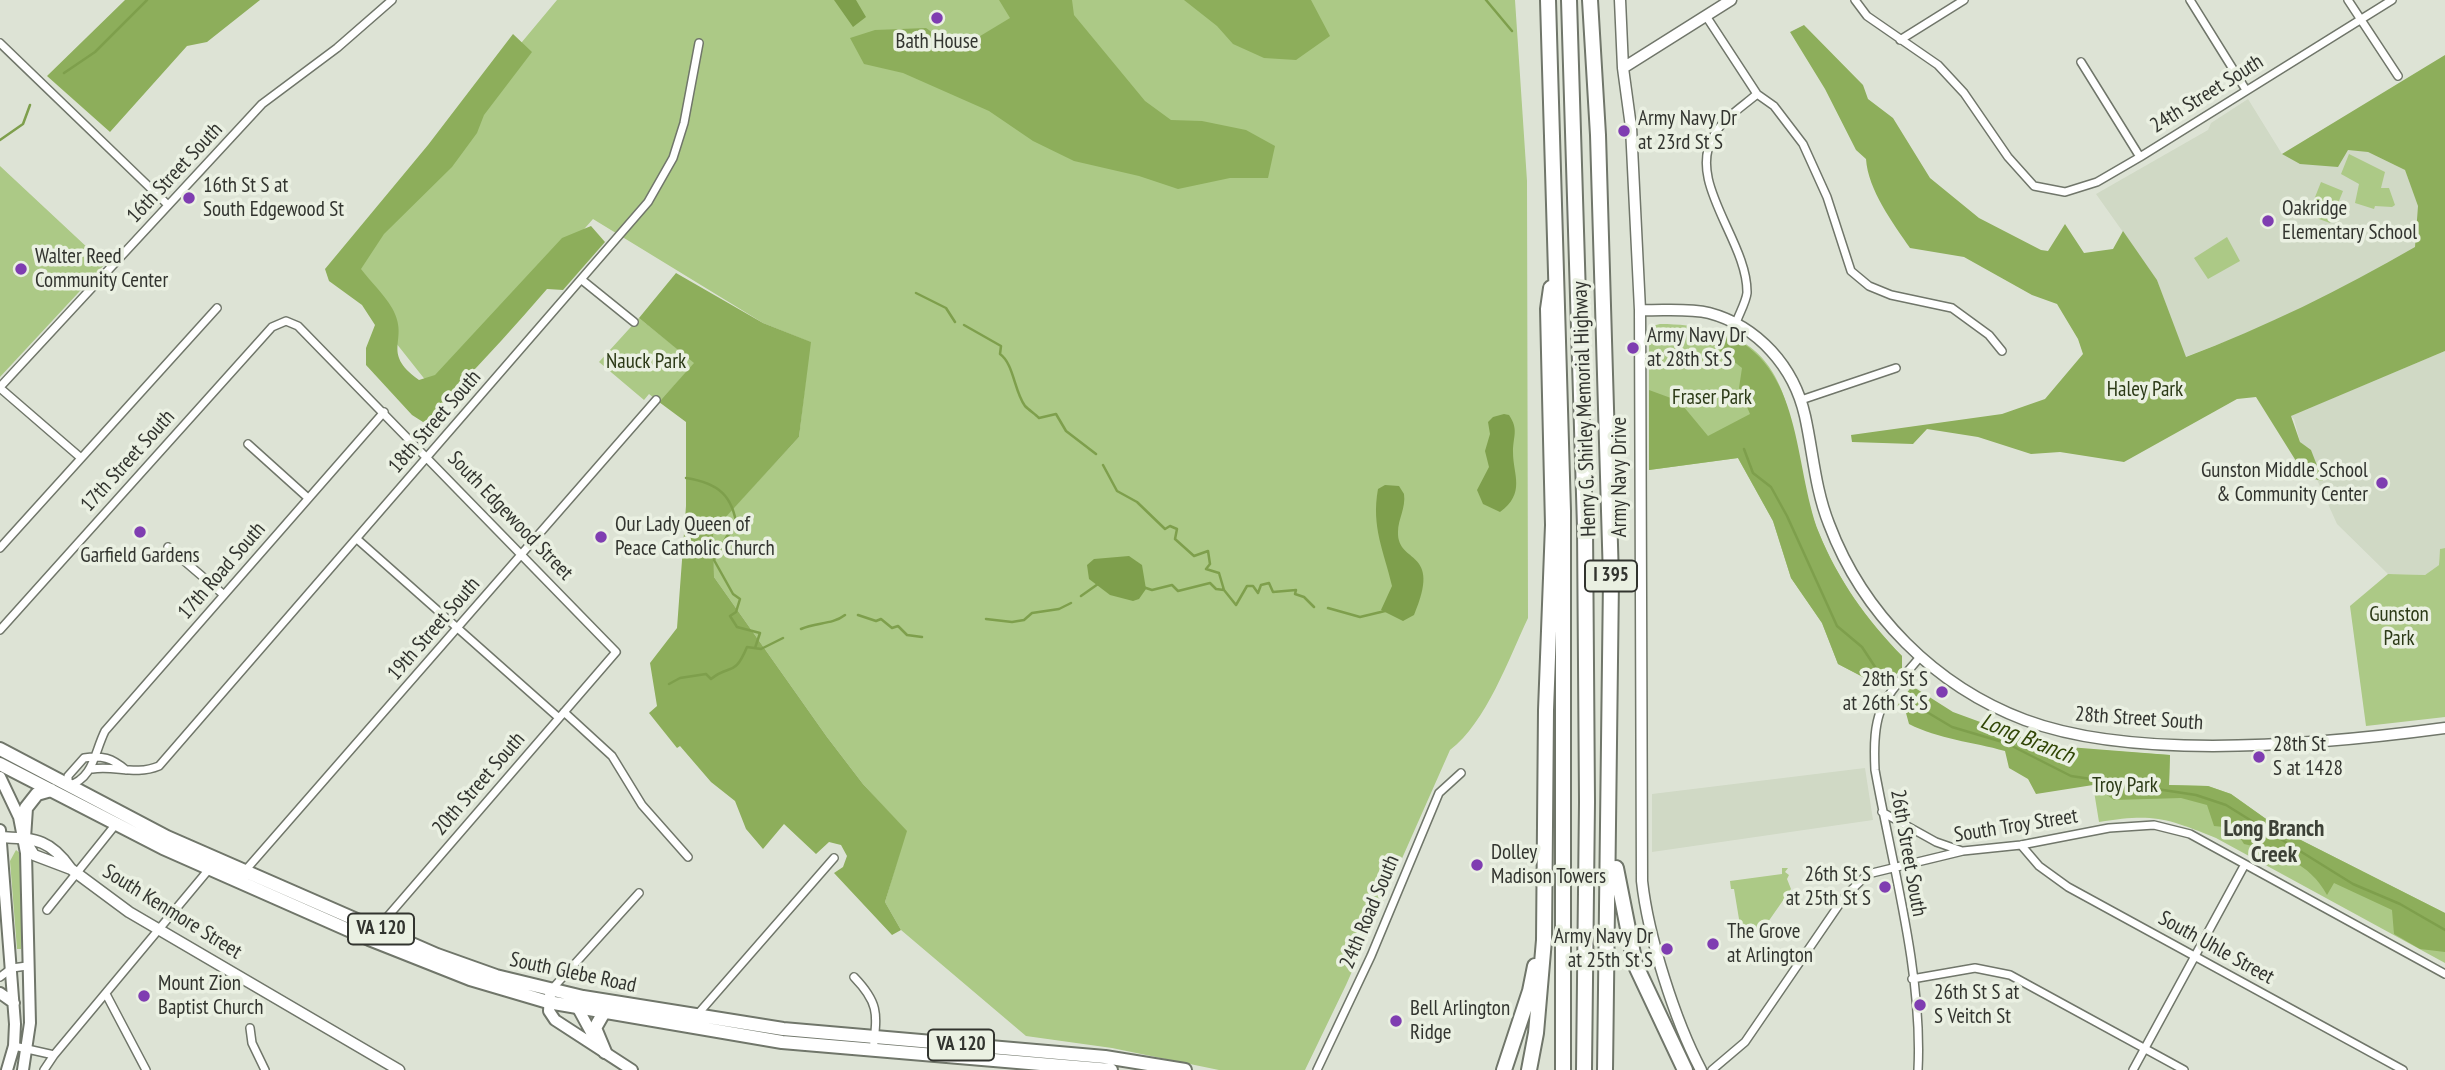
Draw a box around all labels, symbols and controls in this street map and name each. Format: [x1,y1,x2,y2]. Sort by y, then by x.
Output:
marker: Bath House [929,10,945,26]
place label: Bath House [896,29,978,55]
street label: 24th Street South [2146,49,2268,139]
place label: Army Navy Dr at 23rd St S [1638,106,1737,156]
street label: 16th Street South [122,117,228,229]
marker: Army Navy Dr at 23rd St S [1616,123,1632,139]
place label: 16th St S at South Edgewood St [203,173,344,223]
marker: 16th St S at South Edgewood St [181,190,197,206]
place label: Oakridge Elementary School [2282,196,2417,246]
marker: Oakridge Elementary School [2260,213,2276,229]
place label: Walter Reed Community Center [35,244,168,294]
marker: Walter Reed Community Center [13,261,29,277]
street label: Henry G. Shirley Memorial Highway [1568,281,1602,537]
place label: Army Navy Dr at 28th St S [1647,323,1746,373]
marker: Army Navy Dr at 28th St S [1625,340,1641,356]
park label: Nauck Park [606,349,686,375]
street label: 18th Street South [383,365,487,479]
park label: Haley Park [2107,377,2183,403]
park label: Fraser Park [1672,385,1752,411]
street label: 17th Street South [76,405,180,517]
street label: Army Navy Drive [1607,417,1633,537]
street label: South Edgewood Street [442,446,578,586]
place label: Gunston Middle School & Community Center [2201,458,2368,508]
marker: Gunston Middle School & Community Center [2374,475,2390,491]
place label: Our Lady Queen of Peace Catholic Church [615,512,775,562]
street label: 17th Road South [173,517,271,625]
marker: Garfield Gardens [132,524,148,540]
marker: Our Lady Queen of Peace Catholic Church [593,529,609,545]
place label: Garfield Gardens [80,543,200,569]
road number: I 395 [1585,561,1637,592]
street label: 19th Street South [382,572,486,686]
park label: Gunston Park [2369,602,2429,652]
place label: 28th St S at 26th St S [1843,667,1928,717]
marker: 28th St S at 26th St S [1934,684,1950,700]
street label: 28th Street South [2074,702,2204,736]
water label: Long Branch [1976,708,2078,770]
street label: 20th Street South [427,727,531,841]
place label: 28th St S at 1428 [2273,732,2343,782]
marker: 28th St S at 1428 [2251,749,2267,765]
park label: Troy Park [2092,773,2158,799]
street label: 26th Street South [1884,788,1932,918]
street label: South Troy Street [1952,804,2080,848]
district label: Long Branch Creek [2224,815,2324,869]
place label: Dolley Madison Towers [1491,840,1606,890]
street label: 24th Road South [1335,851,1405,973]
marker: Dolley Madison Towers [1469,857,1485,873]
street label: South Kenmore Street [98,859,246,965]
place label: 26th St S at 25th St S [1786,862,1871,912]
marker: 26th St S at 25th St S [1877,879,1893,895]
street label: South Uhle Street [2154,906,2278,990]
road number: VA 120 [348,914,414,945]
place label: The Grove at Arlington [1727,919,1813,969]
place label: Army Navy Dr at 25th St S [1554,924,1653,974]
marker: The Grove at Arlington [1705,936,1721,952]
marker: Army Navy Dr at 25th St S [1659,941,1675,957]
street label: South Glebe Road [507,947,639,999]
place label: Mount Zion Baptist Church [158,971,264,1021]
place label: 26th St S at S Veitch St [1934,980,2019,1030]
marker: Mount Zion Baptist Church [136,988,152,1004]
place label: Bell Arlington Ridge [1410,996,1510,1046]
marker: 26th St S at S Veitch St [1912,997,1928,1013]
marker: Bell Arlington Ridge [1388,1013,1404,1029]
road number: VA 120 [928,1030,994,1060]

